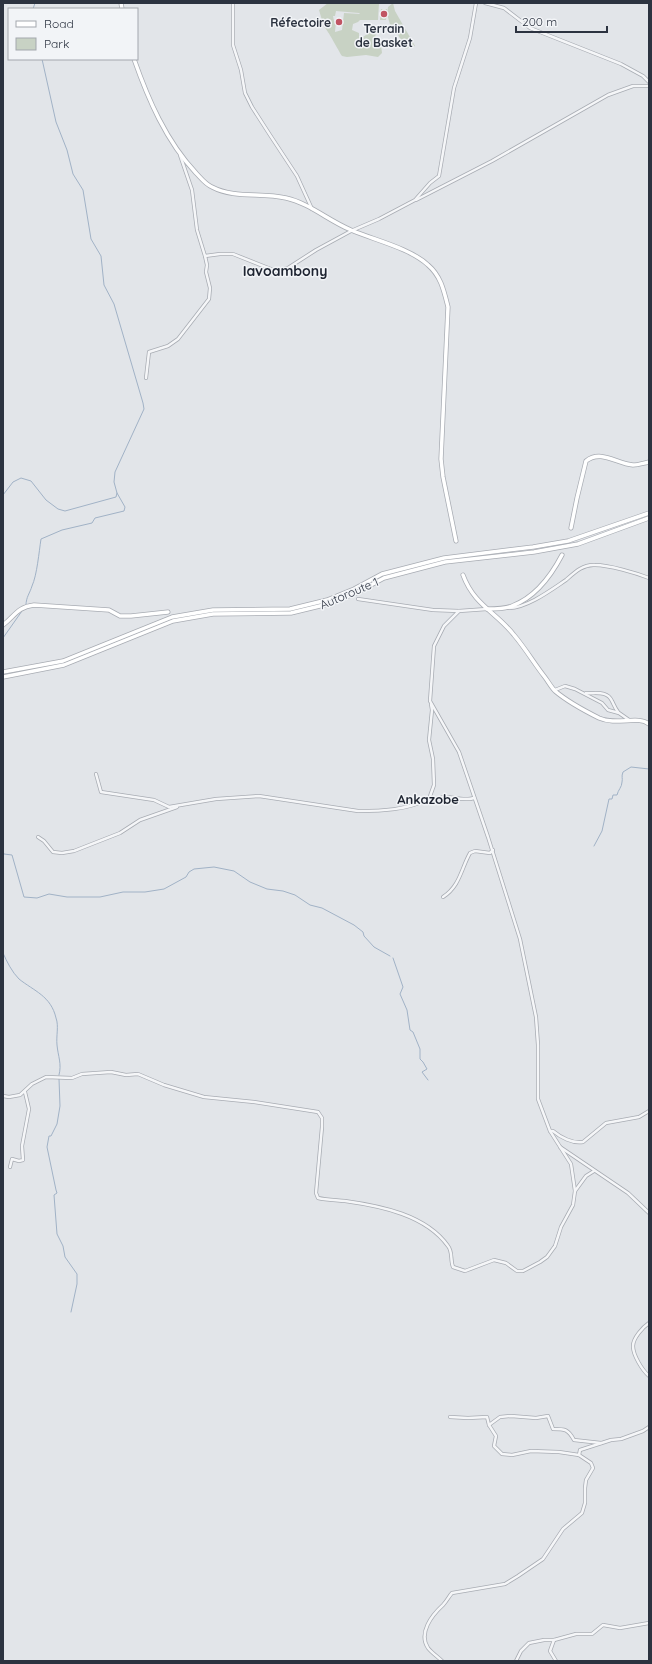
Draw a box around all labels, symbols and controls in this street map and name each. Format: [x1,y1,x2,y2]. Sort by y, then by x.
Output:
legend [8,8,138,60]
scale bar [516,8,607,34]
marker: Terrain de Basket [379,9,389,19]
text: 200 m [522,14,557,29]
place label: Réfectoire [270,15,331,30]
text: Road [44,16,74,31]
marker: Réfectoire [334,17,344,27]
place label: Terrain de Basket [355,21,413,50]
text: Park [44,36,69,51]
district label: Iavoambony [243,262,327,280]
street label: Autoroute 1 [317,574,381,612]
district label: Ankazobe [397,791,459,807]

